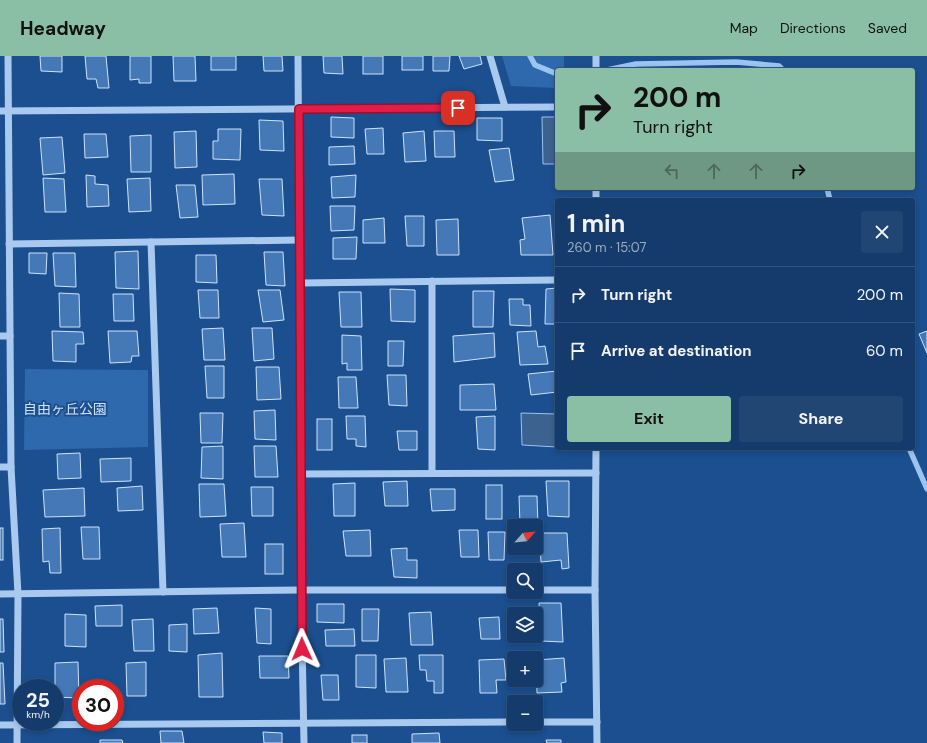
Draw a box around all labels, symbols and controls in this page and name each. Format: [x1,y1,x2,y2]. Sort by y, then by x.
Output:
text: Headway [20,16,106,41]
text: Map [730,19,758,37]
text: Directions [780,19,846,37]
text: Saved [868,19,907,37]
text: 200 m [633,79,721,116]
icon: right [567,84,619,136]
pin [441,91,475,125]
icon: arrive [447,97,469,119]
text: Turn right [633,115,713,139]
icon: left [661,160,683,182]
icon: ahead [703,160,725,182]
icon: ahead [745,160,767,182]
icon: right [787,160,809,182]
text: 1 min [567,208,625,239]
button: close [861,211,903,253]
text: 260 m · 15:07 [567,239,646,256]
icon: right [567,284,589,306]
text: Turn right [601,285,672,305]
text: 200 m [857,285,903,305]
icon: arrive [567,340,589,362]
text: Arrive at destination [601,341,752,361]
text: 60 m [866,341,903,361]
button: Exit [567,396,731,442]
button: Share [739,396,903,442]
park label: 自由ヶ丘公園 [23,400,107,418]
north arrow [507,519,543,555]
map controls [507,519,543,731]
button: search [507,563,543,599]
button: layers [507,607,543,643]
position arrow [281,628,323,670]
button: + [507,651,543,687]
speed limit sign: 30 [72,679,124,731]
text: 25 [26,687,50,713]
button: − [507,695,543,731]
text: km/h [26,708,50,721]

